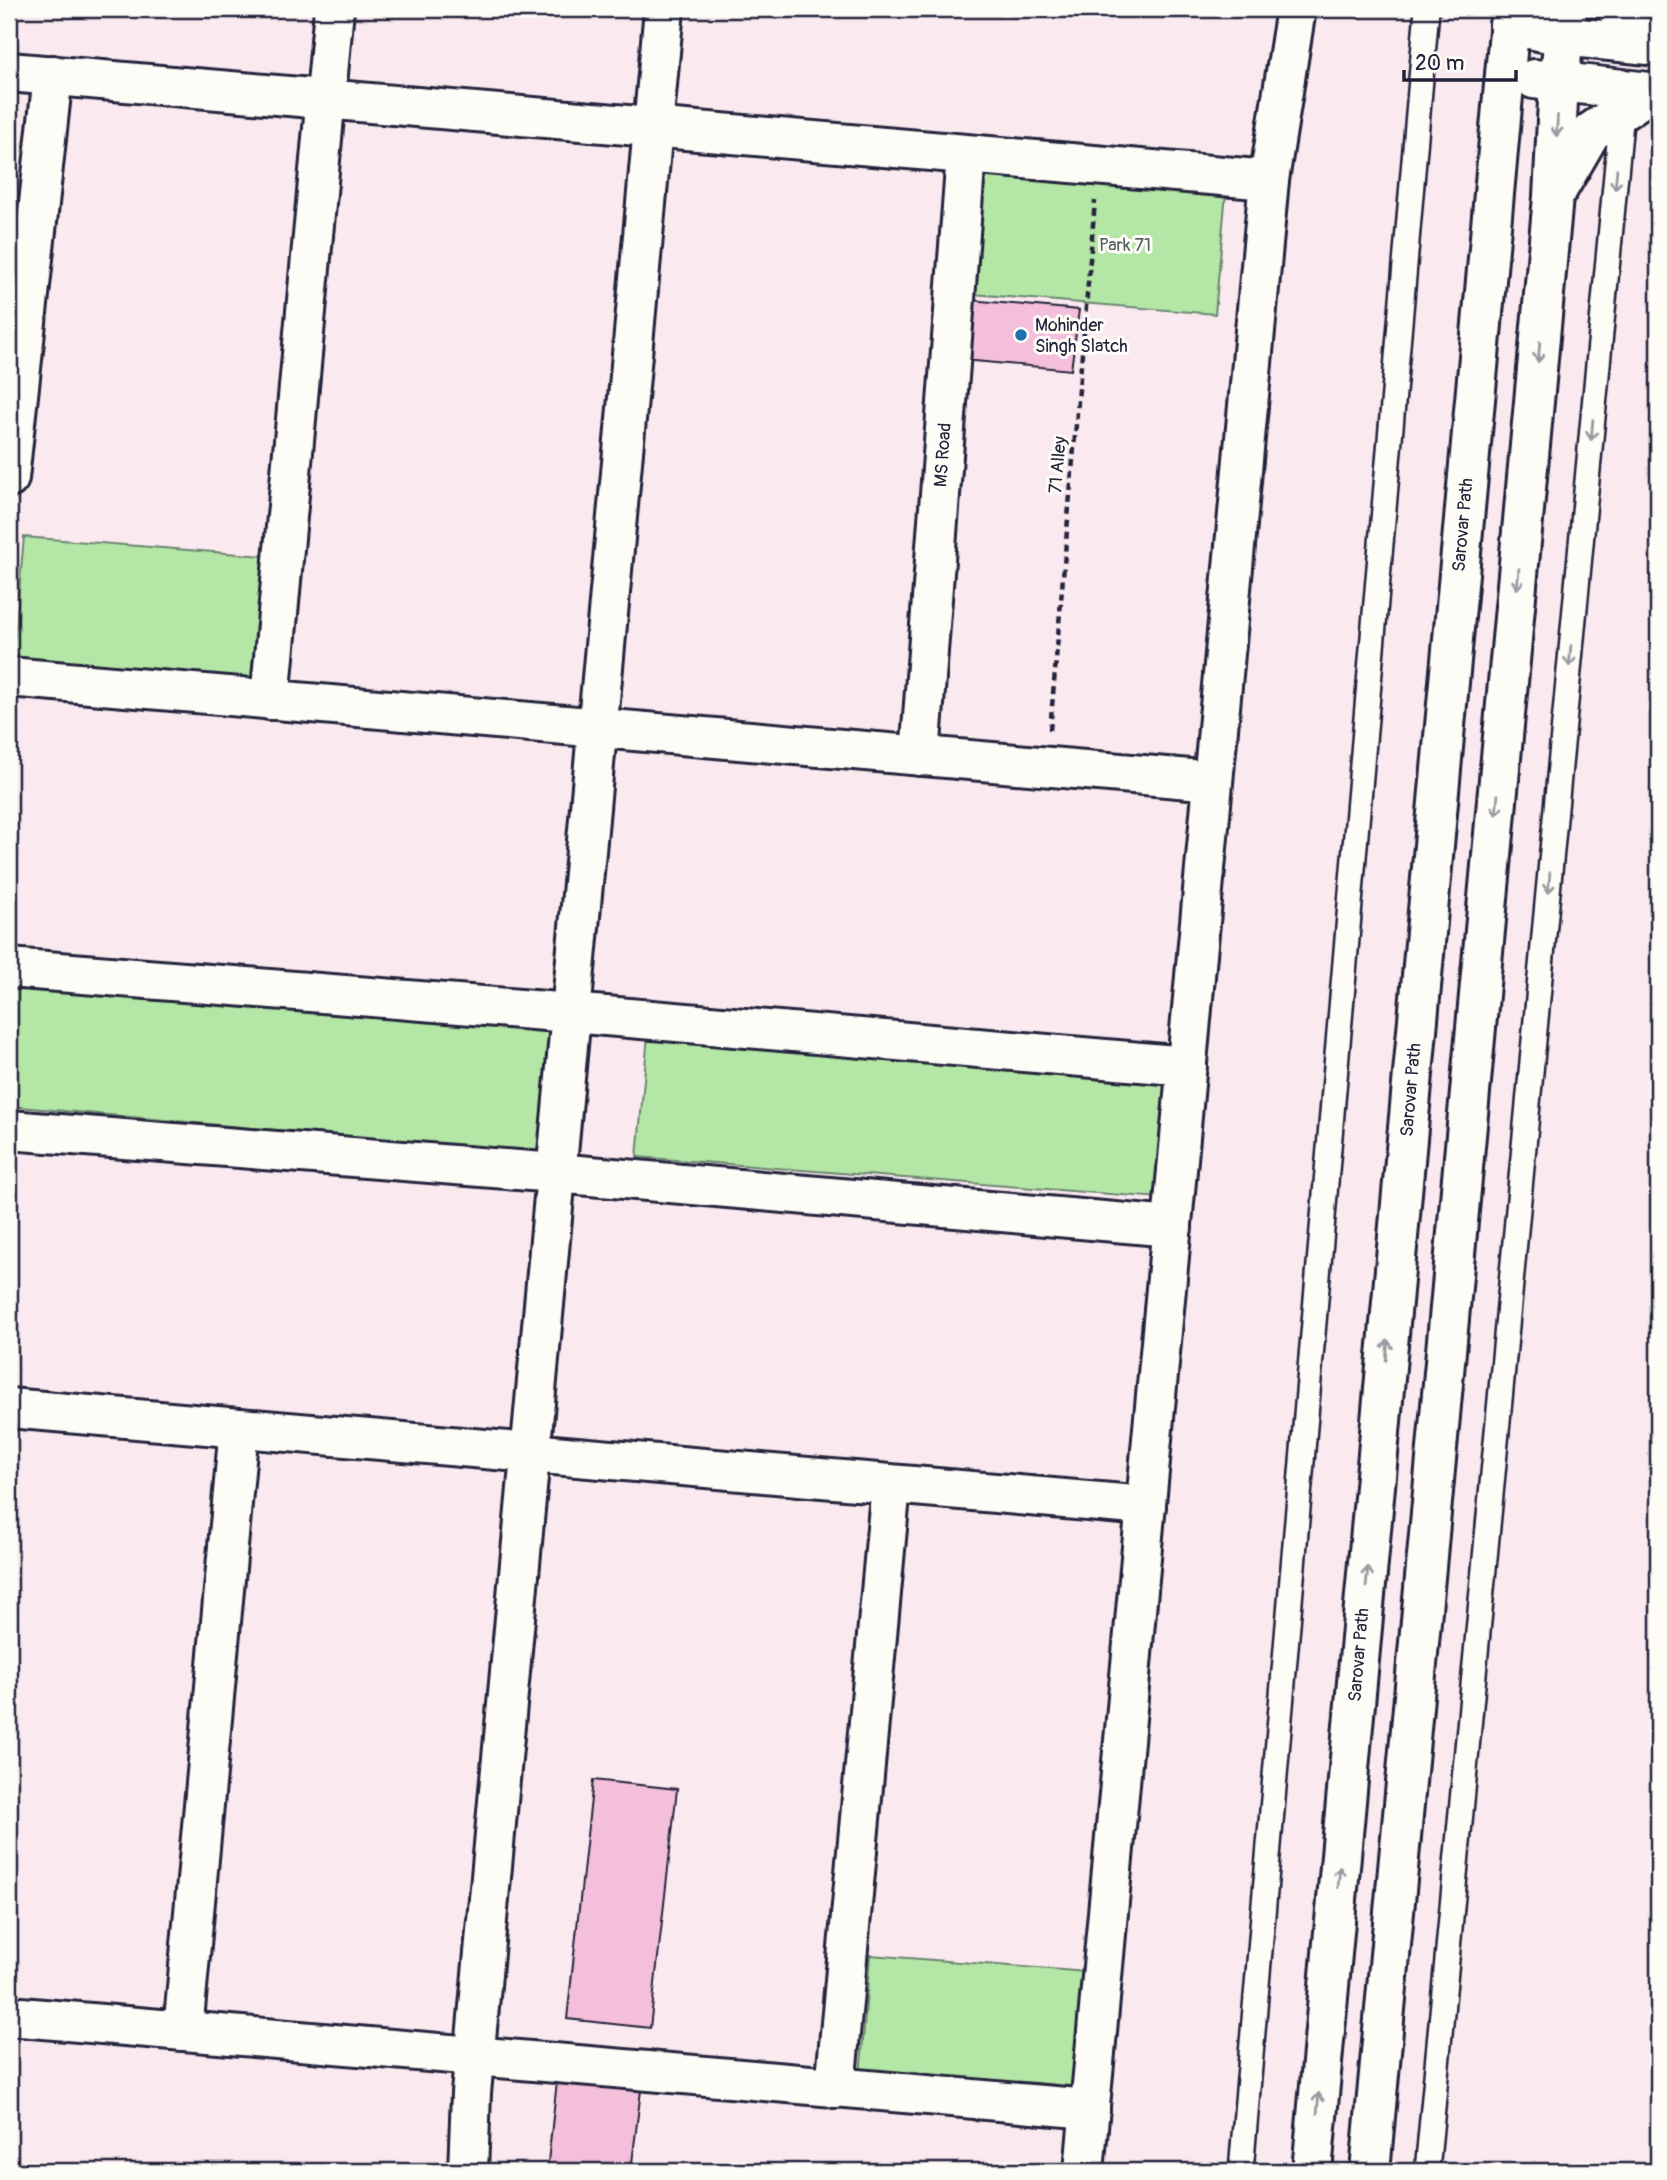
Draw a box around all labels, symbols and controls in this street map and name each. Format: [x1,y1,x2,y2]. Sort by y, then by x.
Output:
scale bar [1404,38,1516,82]
text: 20 m [1415,50,1464,77]
one-way arrow [1550,114,1563,137]
one-way arrow [1609,167,1622,190]
park label: Park 71 [1099,234,1151,257]
place label: Mohinder Singh Slatch [1035,314,1128,358]
marker: Mohinder Singh Slatch [1013,327,1029,343]
one-way arrow [1532,340,1545,363]
one-way arrow [1585,418,1598,441]
street label: MS Road [929,422,957,488]
street label: 71 Alley [1044,435,1072,495]
street label: Sarovar Path [1447,477,1479,573]
one-way arrow [1511,567,1524,590]
one-way arrow [1564,645,1577,667]
one-way arrow [1490,794,1503,816]
one-way arrow [1542,871,1555,894]
street label: Sarovar Path [1395,1042,1427,1138]
one-way arrow [1381,1340,1394,1362]
one-way arrow [1360,1566,1373,1589]
street label: Sarovar Path [1343,1607,1375,1703]
one-way arrow [1333,1866,1346,1889]
one-way arrow [1312,2092,1325,2115]

